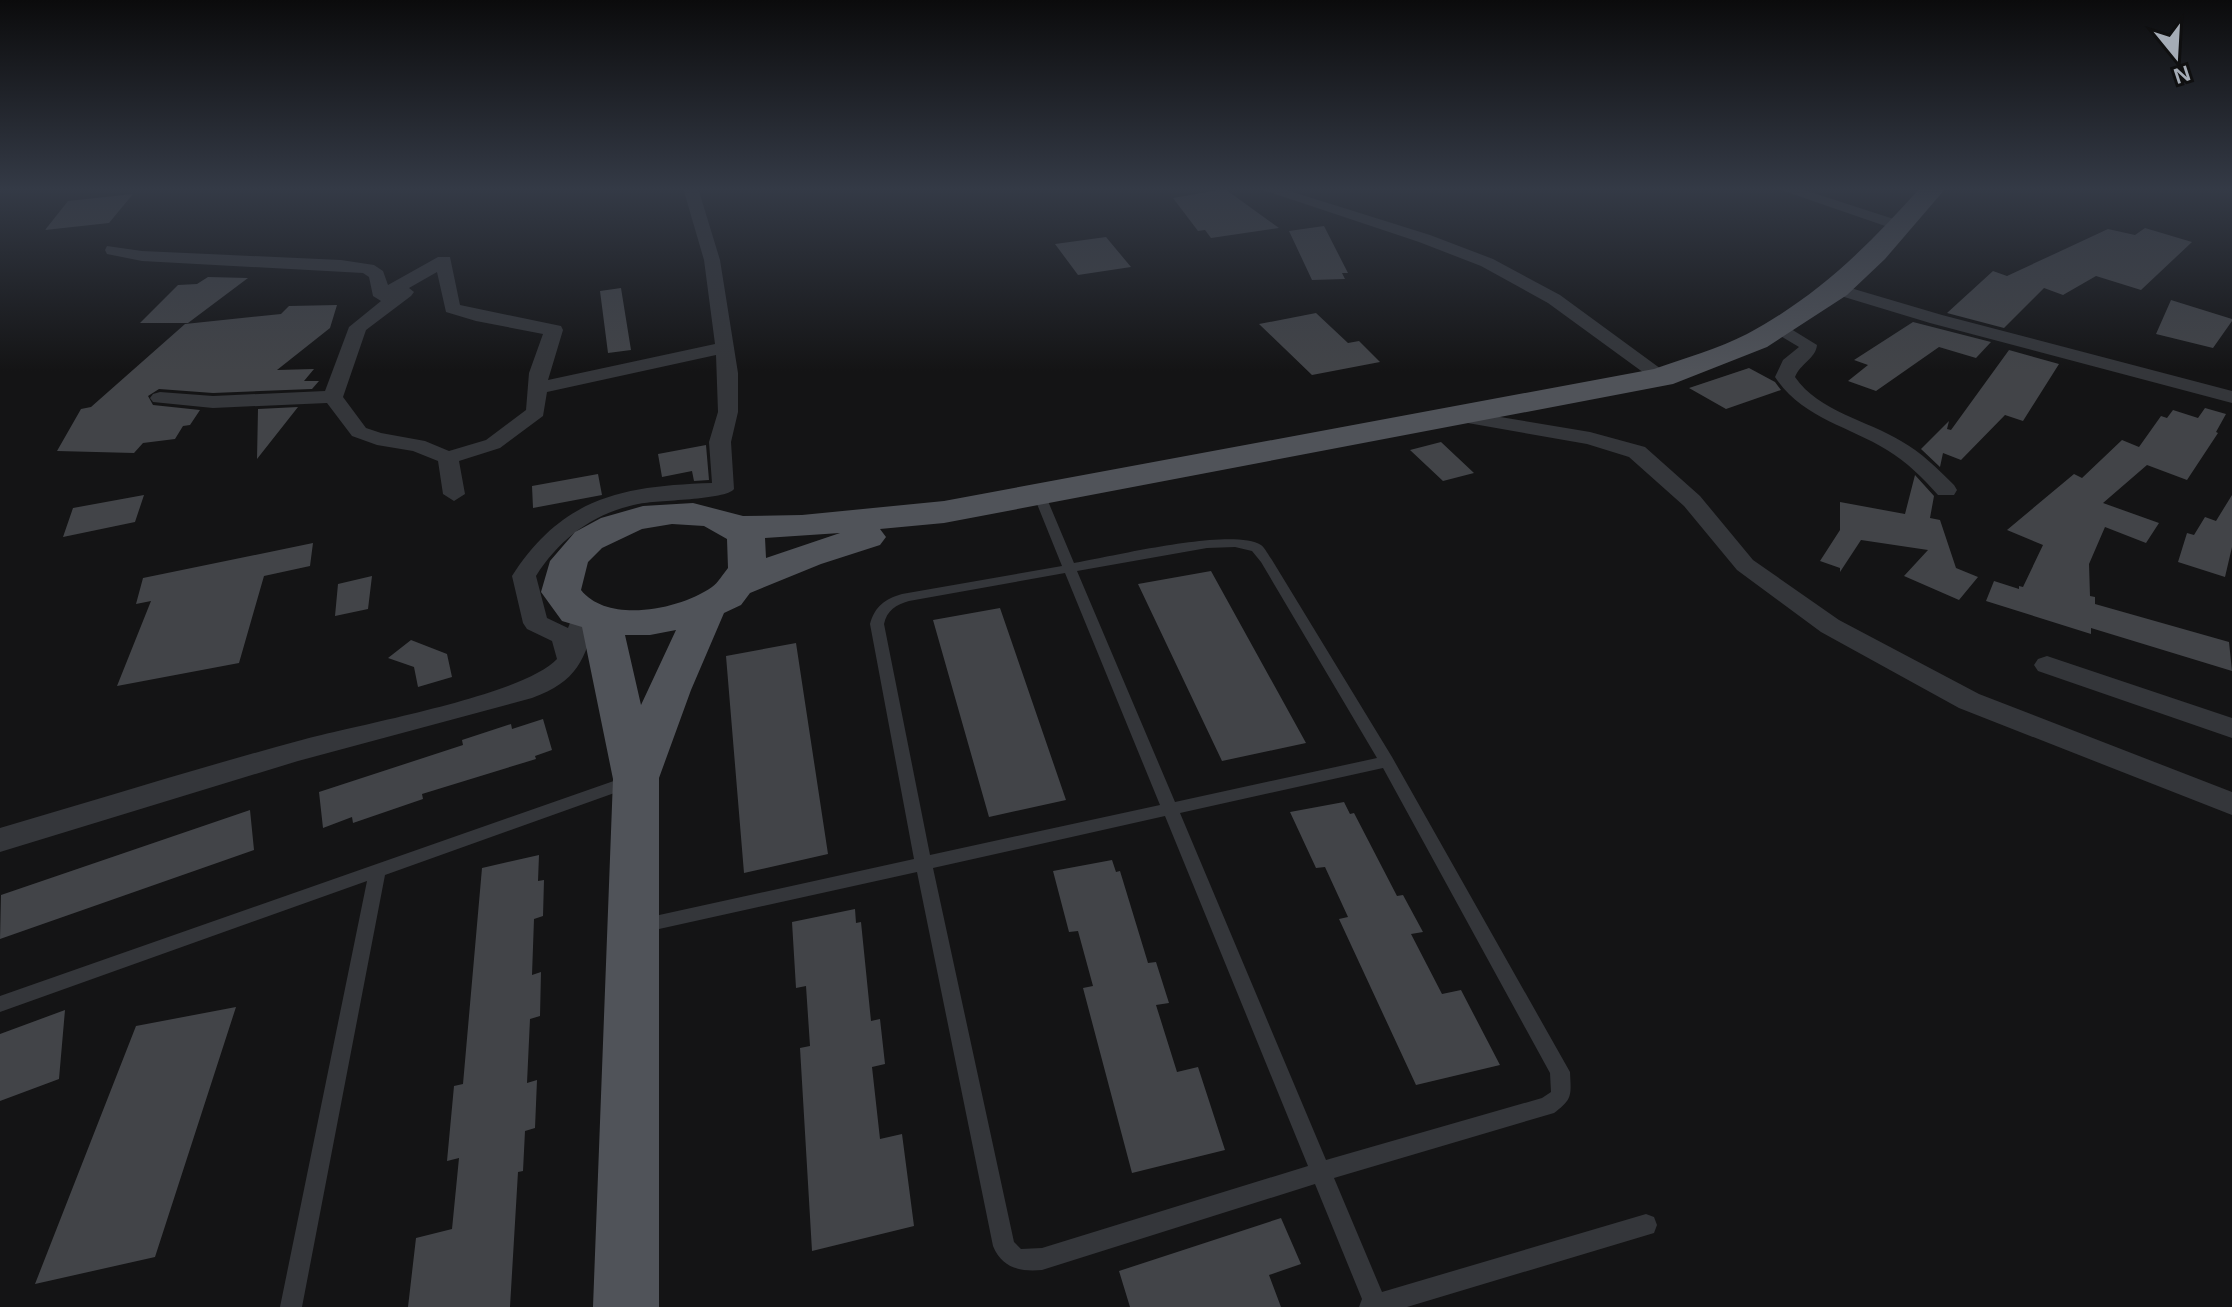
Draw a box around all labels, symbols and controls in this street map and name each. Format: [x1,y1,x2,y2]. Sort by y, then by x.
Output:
north arrow [2136,16,2216,96]
text: N [2171,60,2193,89]

